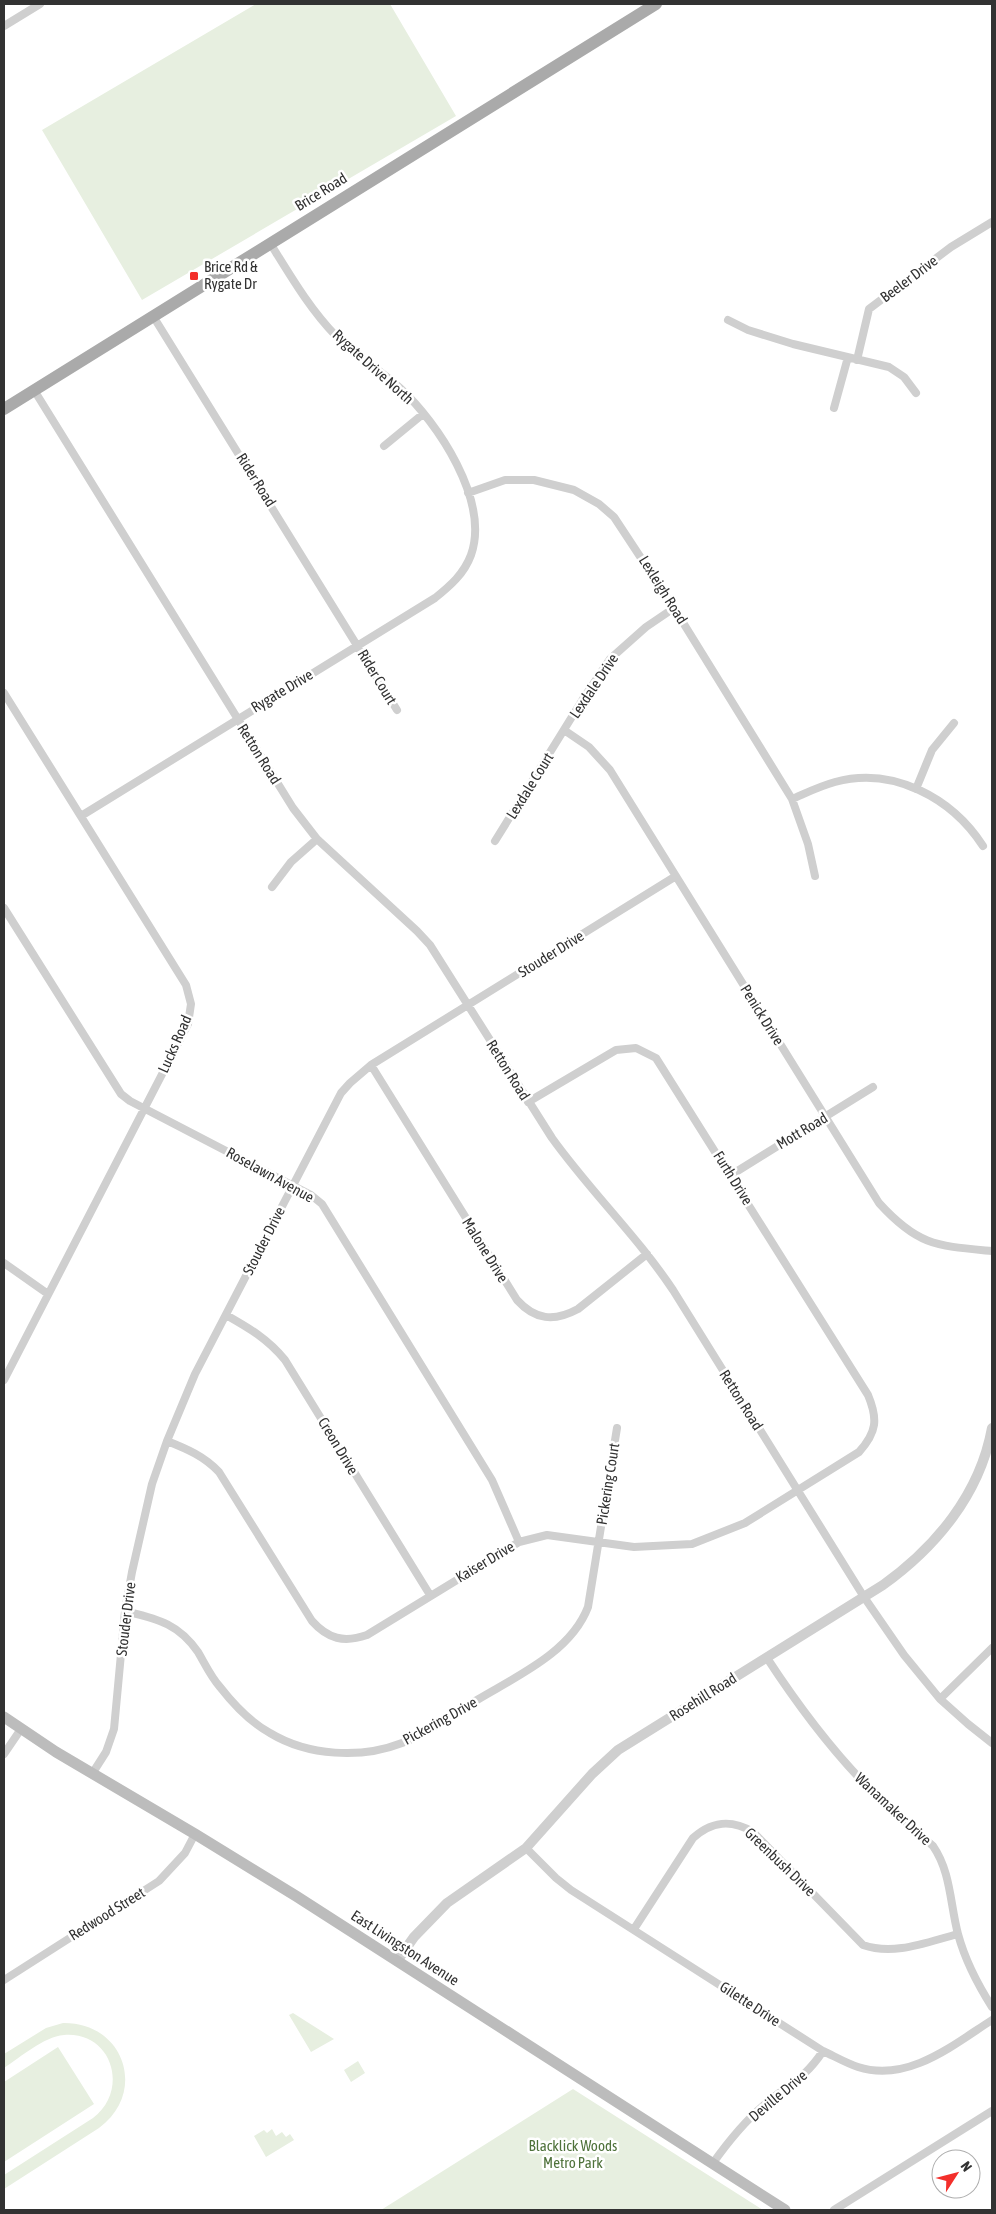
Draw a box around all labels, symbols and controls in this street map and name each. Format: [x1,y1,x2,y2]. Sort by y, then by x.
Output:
street label: Brice Road [292,169,350,214]
street label: Beeler Drive [877,252,941,306]
place label: Brice Rd & Rygate Dr [204,258,258,292]
marker: Brice Rd & Rygate Dr [188,270,200,282]
street label: Rygate Drive North [329,326,417,407]
street label: Rider Road [233,450,280,510]
street label: Lexleigh Road [636,553,691,627]
street label: Rider Court [354,646,400,707]
street label: Lexdale Drive [566,650,622,721]
street label: Rygate Drive [248,665,316,716]
street label: Retton Road [234,720,285,787]
street label: Lexdale Court [503,750,557,822]
street label: Stouder Drive [515,927,587,980]
street label: Penick Drive [737,981,788,1048]
street label: Lucks Road [154,1012,195,1075]
street label: Retton Road [483,1036,534,1103]
street label: Mott Road [773,1109,830,1152]
street label: Roselawn Avenue [224,1144,317,1206]
street label: Furth Drive [710,1148,757,1208]
street label: Stouder Drive [239,1204,288,1278]
street label: Malone Drive [459,1214,512,1285]
street label: Retton Road [716,1366,767,1433]
street label: Creon Drive [315,1414,362,1477]
street label: Pickering Court [593,1442,622,1526]
street label: Kaiser Drive [452,1537,517,1586]
street label: Stouder Drive [113,1581,138,1657]
street label: Rosehill Road [666,1669,739,1724]
street label: Pickering Drive [400,1693,480,1748]
street label: Wanamaker Drive [852,1769,935,1848]
street label: Greenbush Drive [742,1824,819,1900]
street label: Redwood Street [66,1883,148,1944]
street label: East Livingston Avenue [348,1906,462,1989]
street label: Gilette Drive [717,1978,784,2029]
street label: Deville Drive [745,2066,810,2125]
park label: Blacklick Woods Metro Park [529,2137,617,2171]
north arrow [931,2149,981,2199]
text: N [958,2158,975,2174]

